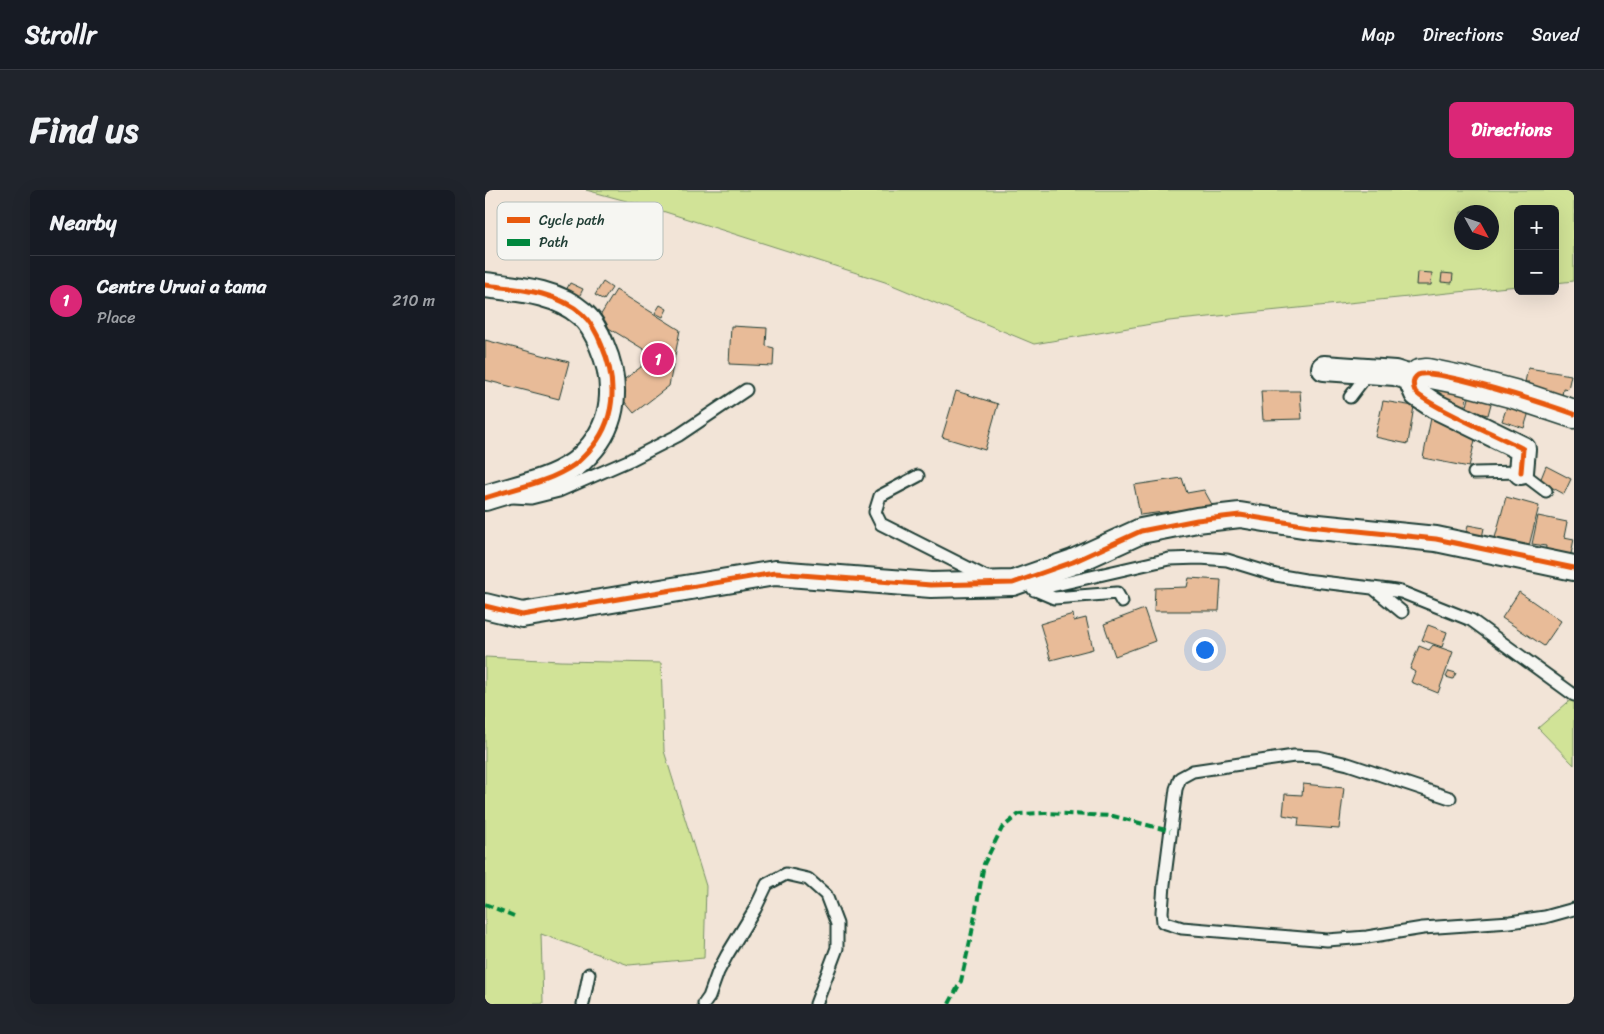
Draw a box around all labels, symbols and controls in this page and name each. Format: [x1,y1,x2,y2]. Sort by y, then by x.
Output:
text: Strollr [25,14,96,56]
text: Map [1362,19,1395,51]
text: Directions [1423,19,1504,51]
text: Saved [1532,19,1579,51]
text: Find us [30,99,138,161]
button: Directions [1449,102,1574,158]
legend [497,202,663,260]
text: Nearby [50,204,116,242]
north arrow [1454,205,1499,250]
map controls [1514,205,1559,295]
button: + [1514,205,1559,250]
text: Cycle path [539,208,605,233]
text: Path [539,230,568,255]
button: − [1514,250,1559,295]
text: Centre Uruai a tama [97,270,266,303]
text: 1 [63,286,69,315]
text: 210 m [392,286,435,315]
text: Place [97,303,136,332]
pin: 1 [642,340,674,378]
your location [1192,637,1218,663]

